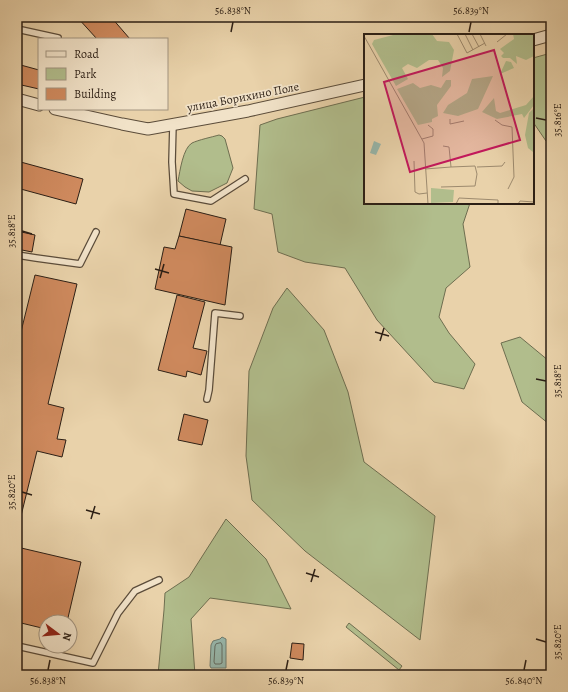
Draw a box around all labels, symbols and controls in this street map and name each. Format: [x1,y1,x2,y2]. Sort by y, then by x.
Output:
text: 56.838°N [215,4,251,17]
text: 56.839°N [453,4,489,17]
inset map [364,34,534,204]
legend [38,38,168,110]
text: Road [74,46,100,62]
text: Park [74,66,97,82]
street label: улица Борихино Поле [185,78,300,116]
text: Building [74,86,116,102]
text: 35.816°E [551,103,564,137]
text: 35.818°E [5,214,18,248]
text: 35.818°E [551,364,564,398]
text: 35.820°E [5,474,18,510]
north arrow [38,614,78,654]
text: 35.820°E [551,624,564,660]
text: N [59,631,75,643]
text: 56.838°N [30,674,66,687]
text: 56.839°N [268,674,304,687]
text: 56.840°N [506,674,542,687]

